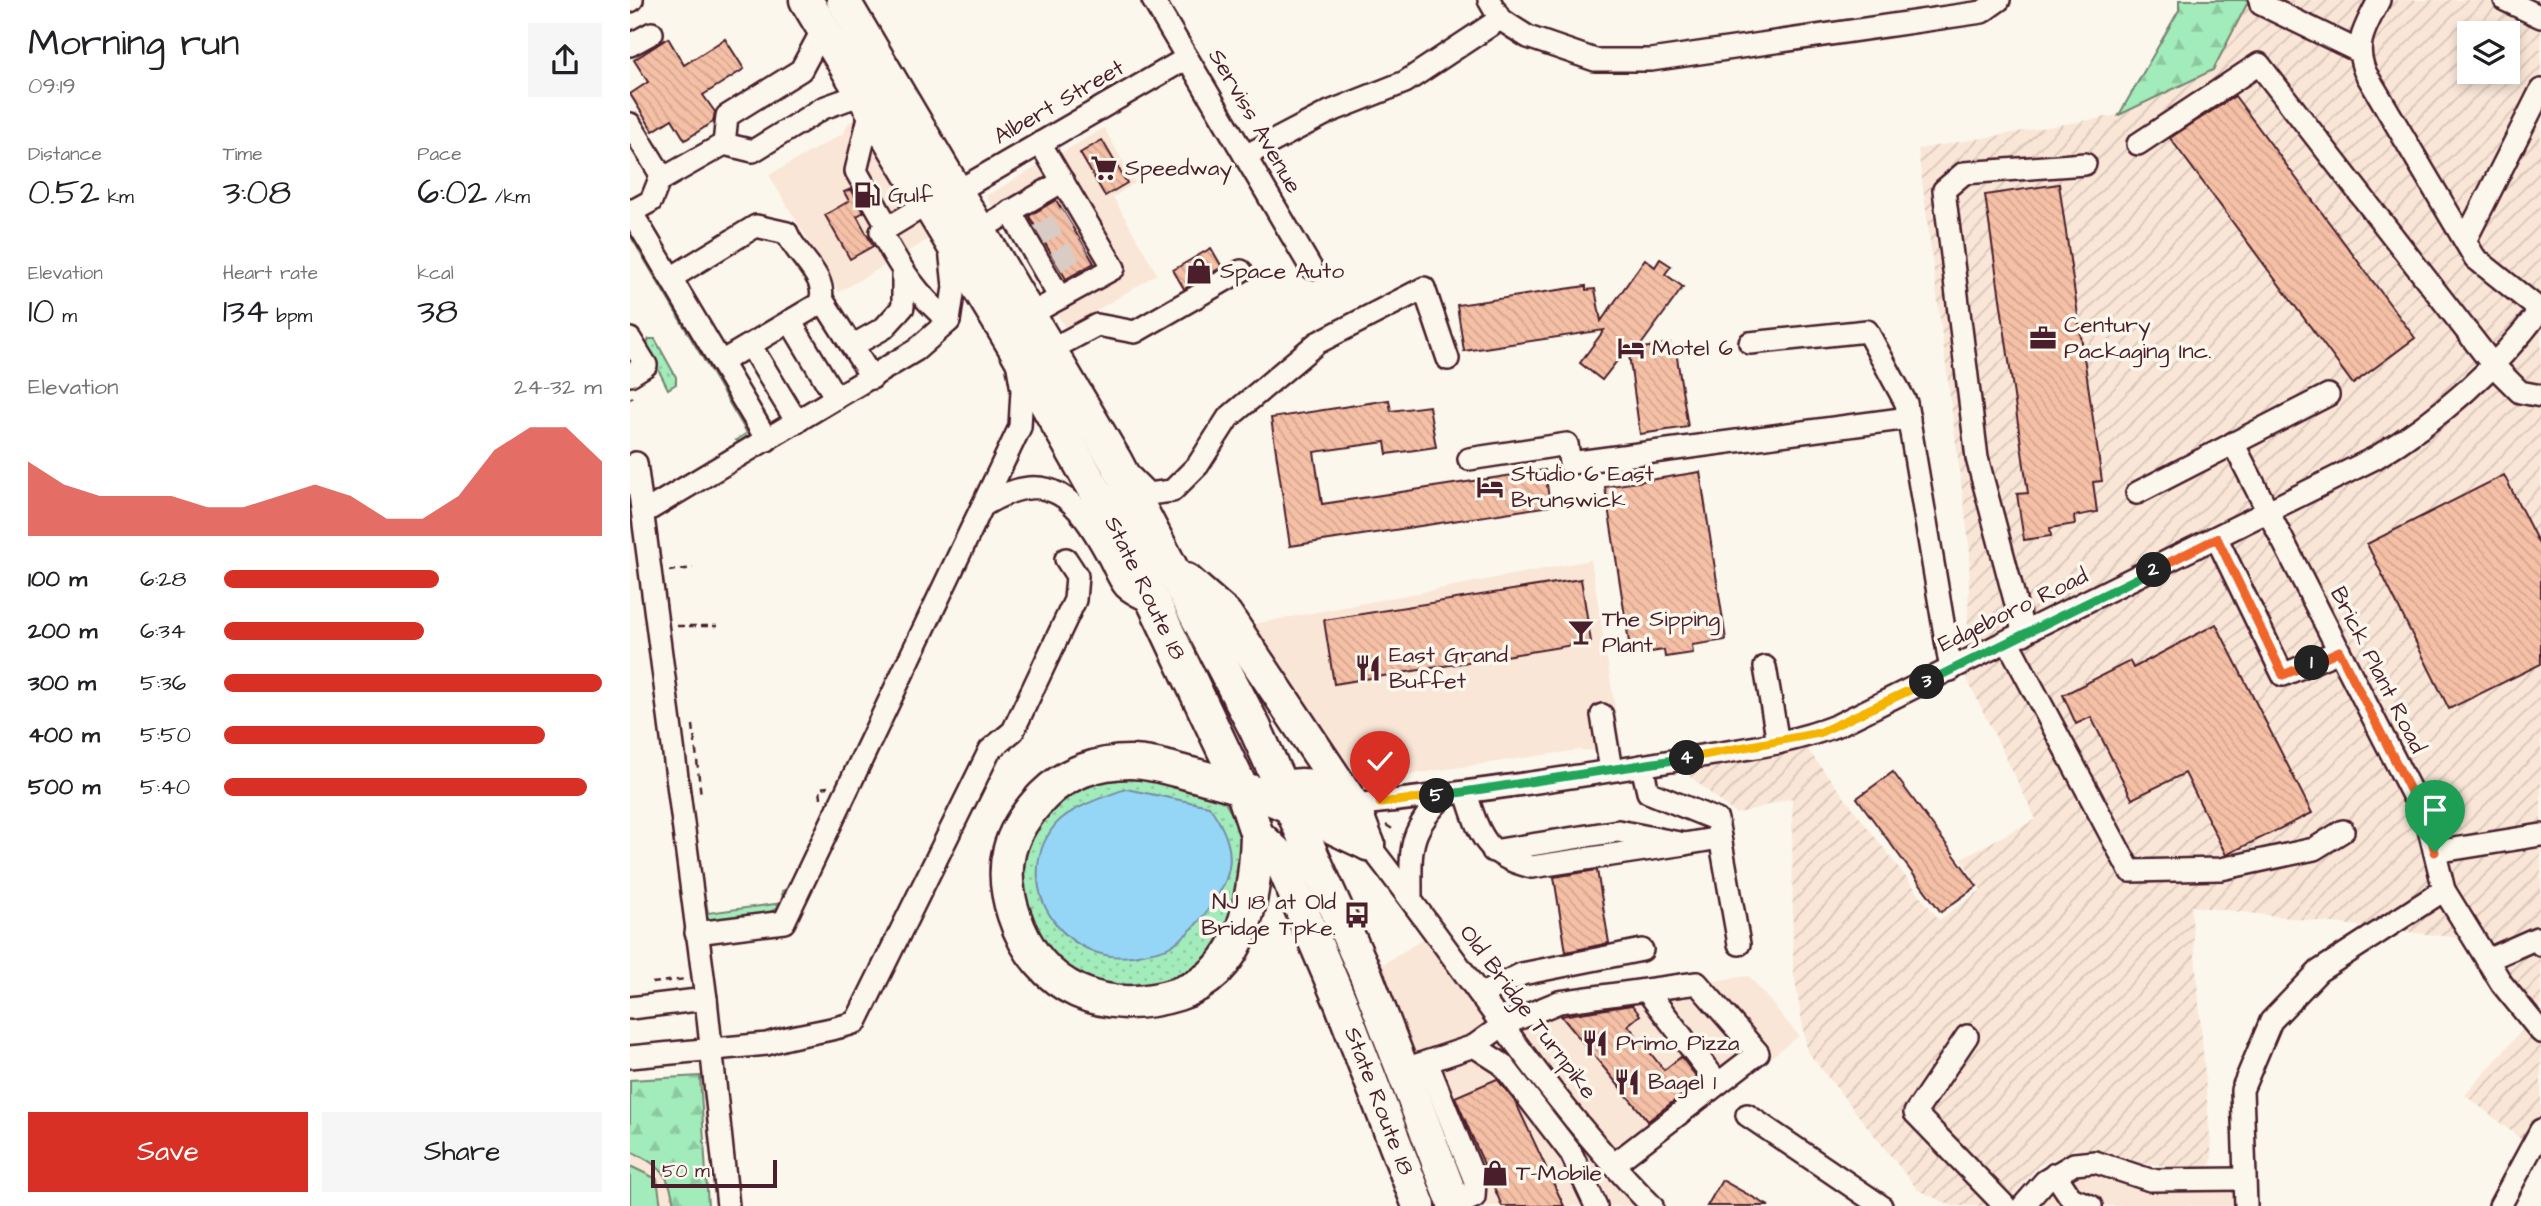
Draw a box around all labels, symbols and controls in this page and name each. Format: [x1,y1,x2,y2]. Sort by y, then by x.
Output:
text: Morning run [28,18,240,70]
map controls [2457,21,2520,84]
button: layers [2457,21,2520,84]
button: share [528,23,602,97]
street label: Serviss Avenue [1201,43,1309,199]
street label: Albert Street [988,51,1131,152]
text: 09:19 [28,70,75,102]
text: Distance [28,141,102,168]
text: Time [223,141,262,168]
text: Pace [417,141,461,168]
place label: Speedway [1125,152,1233,185]
supermarket icon: Speedway [1089,153,1119,183]
text: 0.52 [28,168,100,217]
text: 3:08 [223,168,291,217]
text: 6:02 [417,168,487,217]
place label: Gulf [888,179,933,211]
fuel station icon: Gulf [852,180,882,210]
text: km [100,184,134,211]
text: /km [487,184,530,211]
place label: Space Auto [1220,255,1344,287]
shop icon: Space Auto [1184,256,1214,286]
text: Elevation [28,260,103,287]
text: Heart rate [223,260,318,287]
text: kcal [417,260,454,287]
text: 10 [28,287,55,336]
text: 134 [223,287,269,336]
text: 38 [417,287,458,336]
text: m [55,303,77,330]
text: bpm [269,303,312,330]
place label: Century Packaging Inc. [2064,309,2211,368]
office icon: Century Packaging Inc. [2028,323,2058,353]
place label: Motel 6 [1652,332,1733,364]
hotel icon: Motel 6 [1616,333,1646,363]
text: Elevation [28,371,119,403]
text: 24–32 m [514,371,602,403]
place label: Studio 6 East Brunswick [1511,458,1655,516]
hotel icon: Studio 6 East Brunswick [1475,472,1505,502]
street label: State Route 18 [1096,511,1194,665]
pin: 2 [2136,552,2172,588]
text: 2 [2148,556,2159,583]
street label: Edgeboro Road [1933,560,2094,661]
text: 100 m [28,563,87,595]
text: 6:28 [140,563,186,595]
street label: Brick Plant Road [2322,581,2434,759]
place label: The Sipping Plant [1602,603,1720,661]
text: 200 m [28,615,97,647]
text: 6:34 [140,615,186,647]
bar icon: The Sipping Plant [1566,617,1596,647]
place label: East Grand Buffet [1389,639,1508,697]
pin: 1 [2294,646,2330,680]
text: 1 [2310,649,2313,676]
restaurant icon: East Grand Buffet [1353,653,1383,683]
pin: 3 [1910,664,1944,700]
text: 300 m [28,667,96,699]
text: 5:36 [140,667,186,699]
text: 3 [1922,668,1931,695]
text: 400 m [28,719,100,751]
text: 5:50 [140,719,191,751]
pin [1350,731,1410,803]
pin: 4 [1670,740,1704,776]
icon: check [1361,742,1399,780]
text: 4 [1680,744,1693,771]
text: 500 m [28,771,100,803]
text: 5:40 [140,771,190,803]
pin: 5 [1420,778,1454,814]
pin [2405,780,2465,852]
text: 5 [1430,782,1443,809]
icon: arrive [2416,791,2454,829]
place label: NJ 18 at Old Bridge Tpke. [1201,886,1336,945]
bus stop icon: NJ 18 at Old Bridge Tpke. [1342,900,1372,930]
street label: Old Bridge Turnpike [1451,918,1604,1106]
street label: State Route 18 [1336,1022,1422,1180]
place label: Primo Pizza [1616,1027,1740,1059]
restaurant icon: Primo Pizza [1580,1028,1610,1058]
place label: Bagel 1 [1648,1066,1716,1099]
restaurant icon: Bagel 1 [1612,1067,1642,1097]
button: Save [28,1112,308,1192]
button: Share [322,1112,602,1192]
scale bar [651,1157,777,1189]
place label: T-Mobile [1516,1157,1602,1189]
text: 50 m [662,1158,710,1185]
shop icon: T-Mobile [1480,1158,1510,1188]

